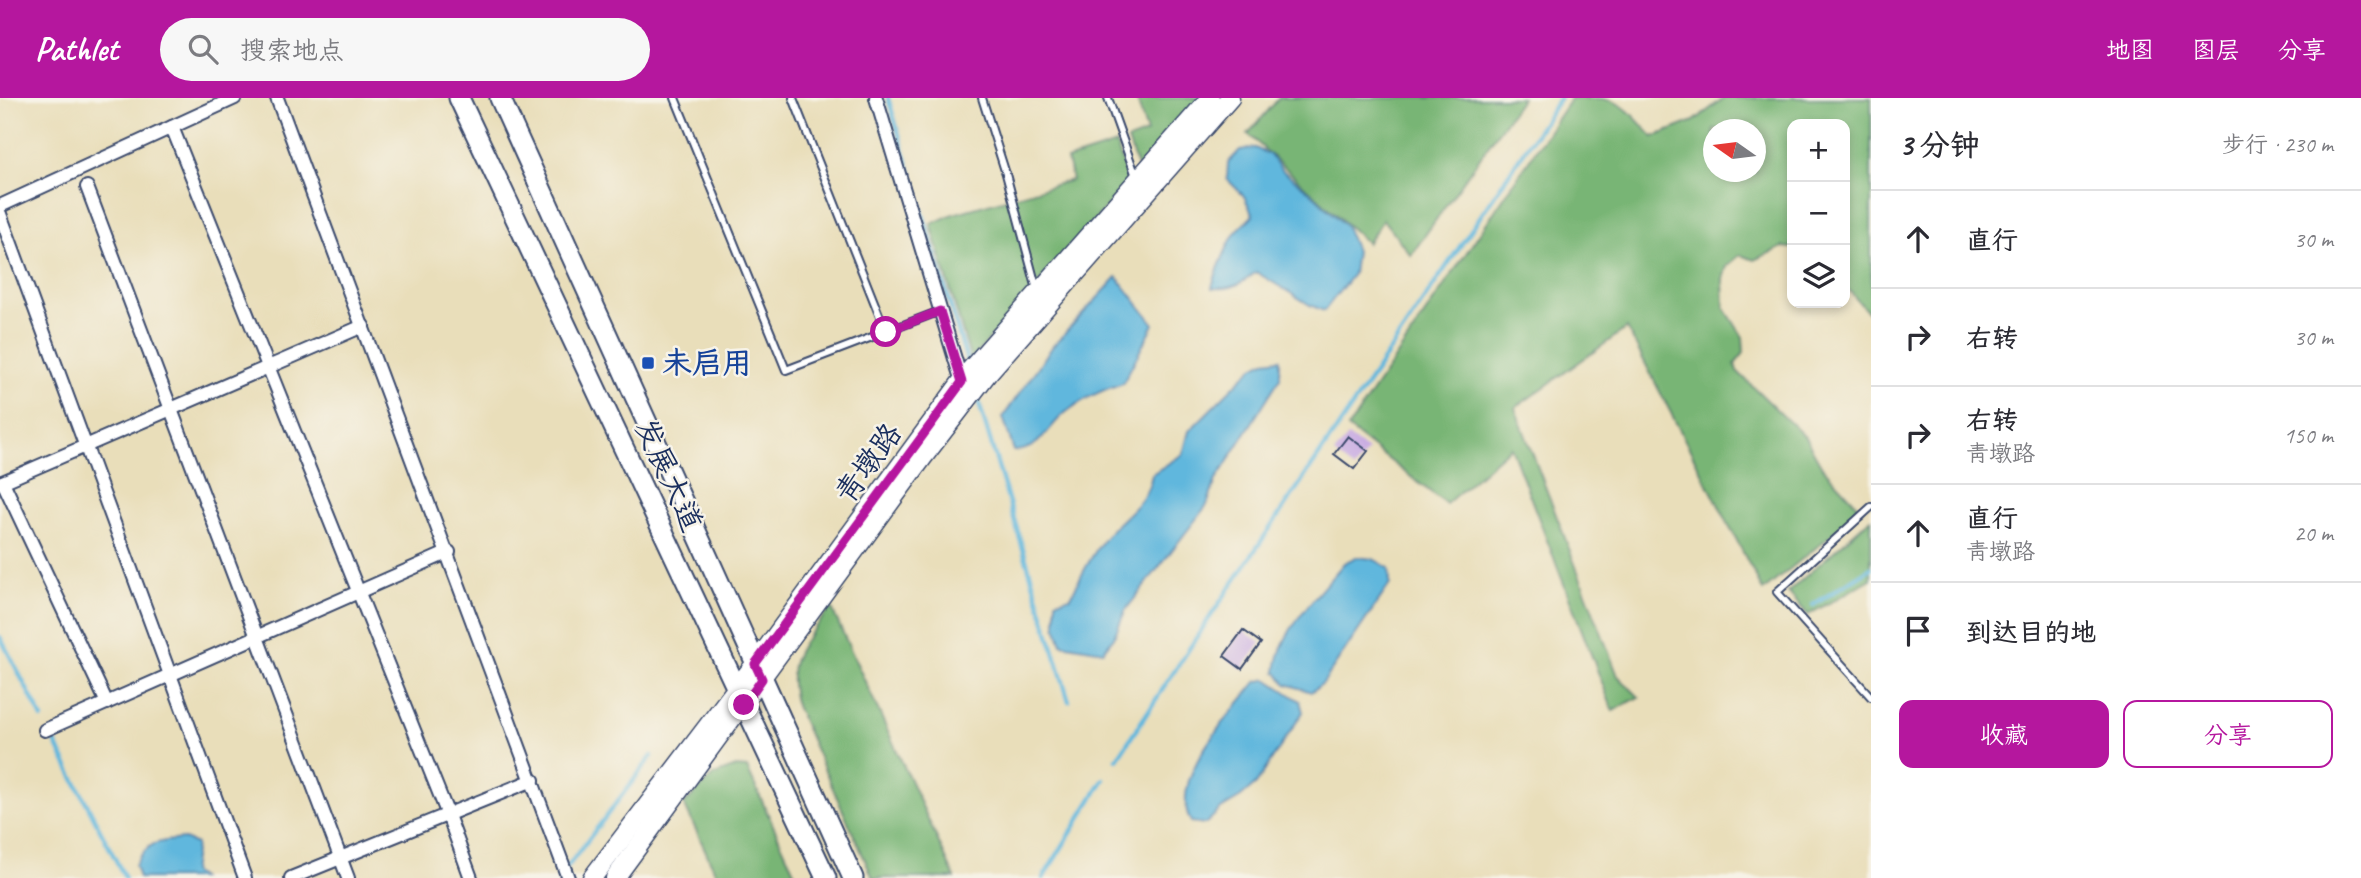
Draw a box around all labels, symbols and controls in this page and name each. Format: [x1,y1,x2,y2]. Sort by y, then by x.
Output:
search box [160,18,650,81]
text: Pathlet [35,28,118,70]
icon: search [184,30,222,68]
text: 搜索地点 [240,34,344,67]
text: 地图 [2106,35,2154,65]
text: 图层 [2192,35,2240,65]
text: 分享 [2278,35,2326,65]
north arrow [1703,119,1766,182]
map controls [1787,119,1850,308]
button: + [1787,119,1850,182]
text: 3 分钟 [1899,126,1980,164]
text: 步行 · 230 m [2222,130,2333,159]
button: − [1787,182,1850,245]
icon: ahead [1899,220,1937,258]
text: 直行 [1966,224,2018,257]
text: 30 m [2294,225,2333,254]
button: layers [1787,245,1850,308]
route start [870,316,901,347]
icon: right [1899,318,1937,356]
text: 右转 [1966,322,2018,355]
text: 30 m [2294,323,2333,352]
place label: 未启用 [662,344,752,382]
marker: 未启用 [640,355,656,371]
text: 右转 [1966,404,2018,437]
street label: 发展大道 [626,413,712,537]
street label: 青墩路 [826,415,910,511]
icon: right [1899,416,1937,454]
text: 150 m [2284,421,2333,450]
text: 青墩路 [1966,439,2035,468]
text: 直行 [1966,502,2018,535]
icon: ahead [1899,514,1937,552]
text: 20 m [2294,519,2333,548]
text: 青墩路 [1966,537,2035,566]
icon: arrive [1899,612,1937,650]
text: 到达目的地 [1966,616,2096,649]
route end [728,689,759,720]
button: 收藏 [1899,700,2109,768]
button: 分享 [2123,700,2333,768]

